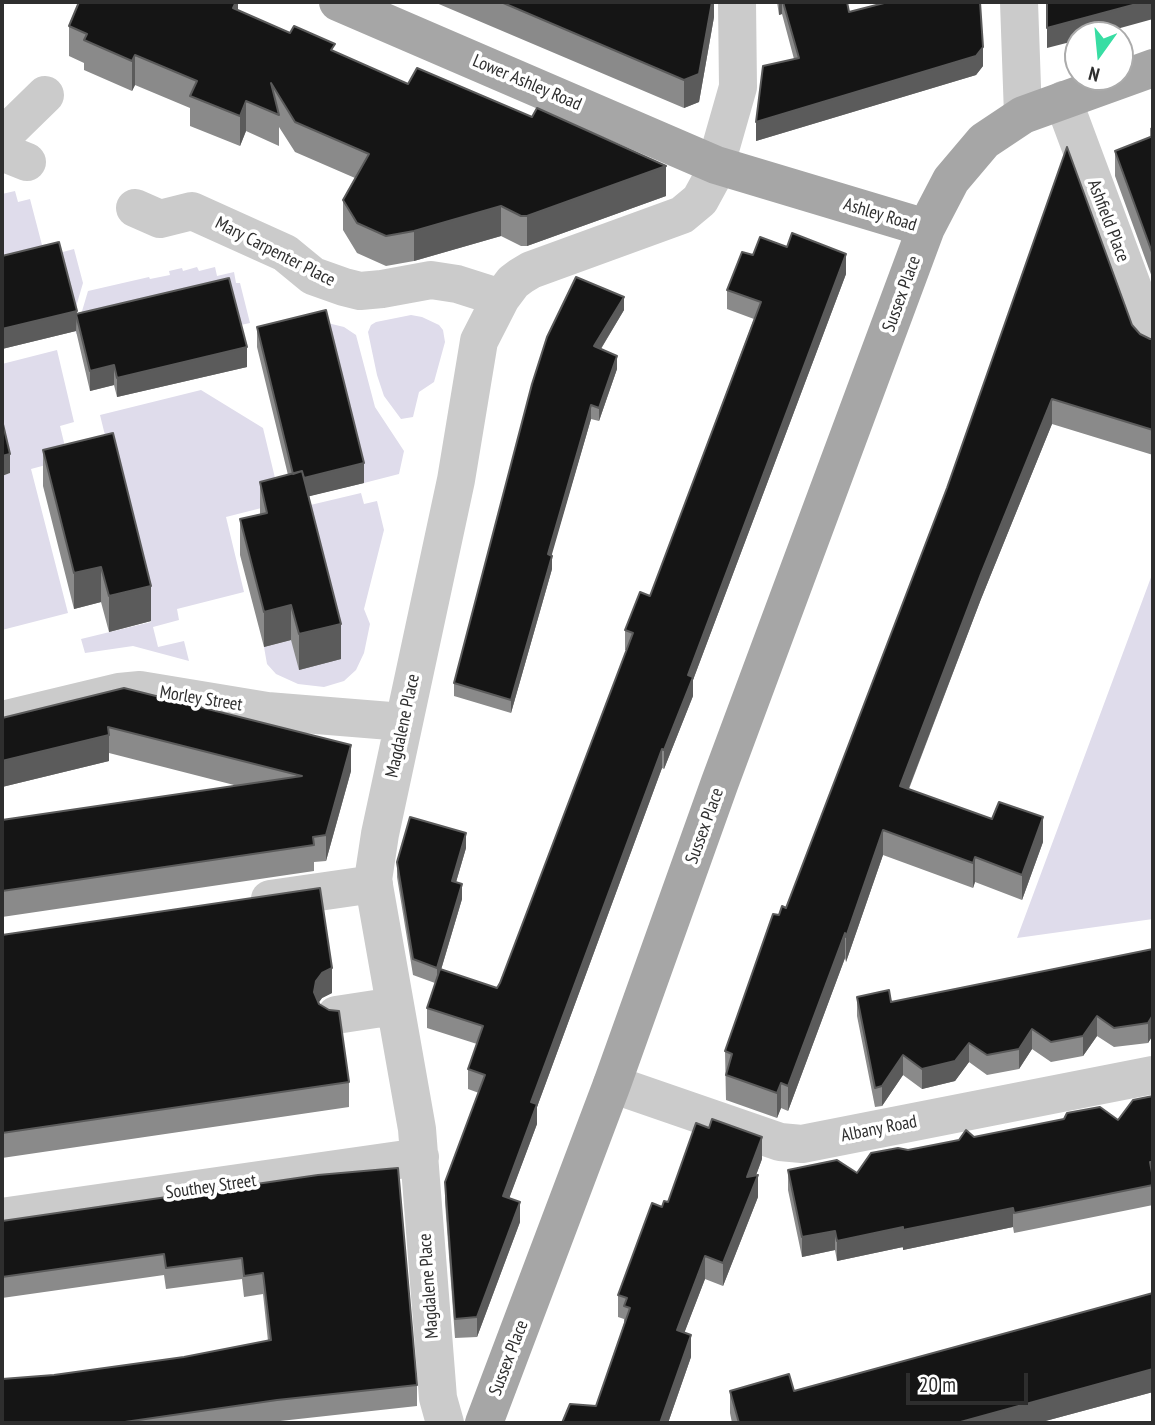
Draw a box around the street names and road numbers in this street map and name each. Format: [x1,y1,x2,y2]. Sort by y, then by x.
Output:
street label: Lower Ashley Road [469,50,585,116]
street label: Ashfield Place [1082,177,1134,265]
street label: Ashley Road [841,194,919,236]
street label: Mary Carpenter Place [212,213,338,291]
street label: Sussex Place [878,253,926,335]
street label: Magdalene Place [381,672,425,780]
street label: Morley Street [158,682,244,716]
street label: Sussex Place [681,785,729,867]
street label: Albany Road [839,1111,919,1147]
street label: Southey Street [164,1170,258,1204]
street label: Magdalene Place [415,1233,443,1339]
street label: Sussex Place [485,1317,533,1399]

